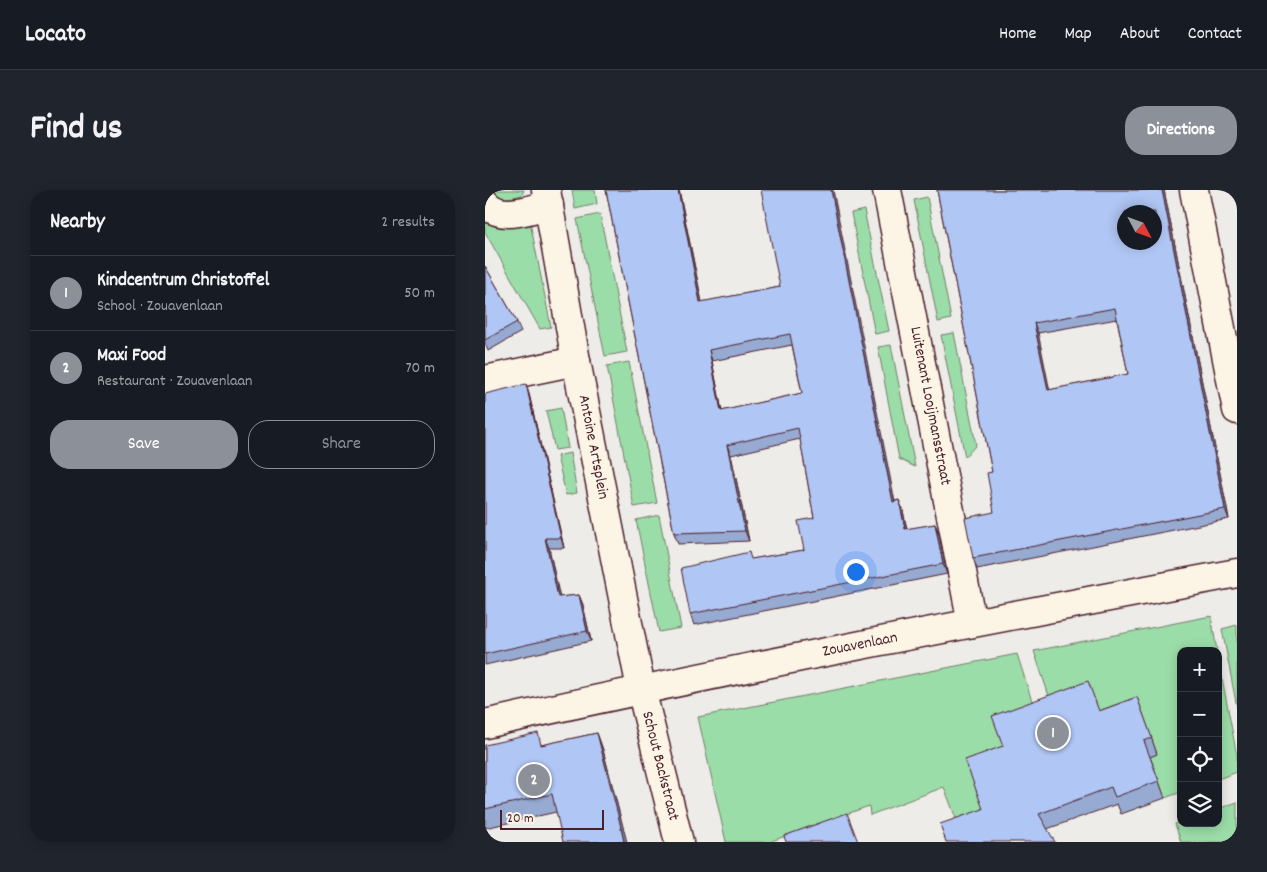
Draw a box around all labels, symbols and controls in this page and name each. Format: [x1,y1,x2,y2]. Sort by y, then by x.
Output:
text: Locato [25,18,86,52]
text: Home [999,22,1036,47]
text: Map [1064,22,1092,47]
text: About [1120,22,1160,47]
text: Contact [1188,22,1242,47]
text: Find us [30,105,122,155]
button: Directions [1125,106,1237,155]
north arrow [1117,205,1162,250]
text: Nearby [50,208,105,238]
text: 2 results [381,211,435,234]
text: Kindcentrum Christoffel [97,268,269,295]
text: 1 [64,282,68,305]
text: 50 m [404,282,435,305]
text: School · Zouavenlaan [97,295,223,318]
street label: Luitenant Looijmansstraat [903,325,957,487]
text: Maxi Food [97,343,166,370]
text: 2 [63,357,70,380]
text: 70 m [405,357,435,380]
text: Restaurant · Zouavenlaan [97,370,253,393]
street label: Antoine Artsplein [572,393,614,501]
button: Save [50,420,238,469]
button: Share [248,420,435,469]
your location [843,559,869,585]
street label: Zouavenlaan [821,626,899,664]
map controls [1177,647,1222,827]
button: + [1177,647,1222,692]
button: − [1177,692,1222,737]
street label: Schout Backstraat [635,709,685,823]
pin: 1 [1037,714,1069,752]
button: locate [1177,737,1222,782]
pin: 2 [518,761,550,799]
button: layers [1177,782,1222,827]
scale bar [500,807,604,830]
text: 20 m [507,809,534,829]

